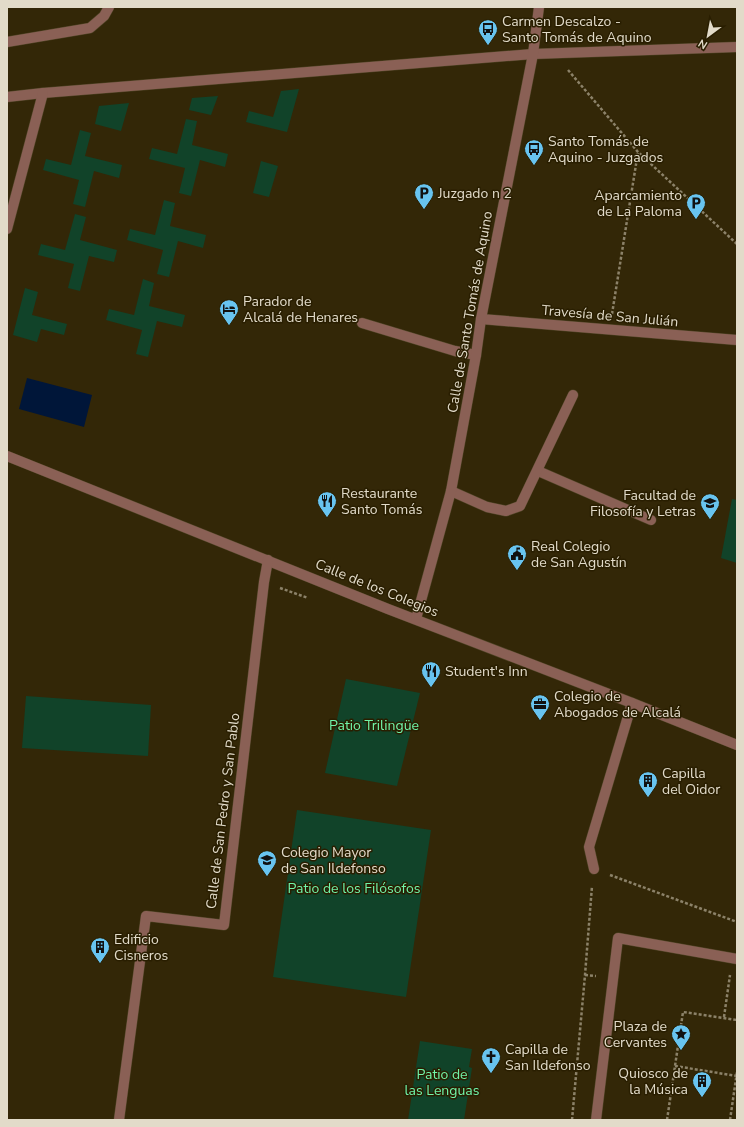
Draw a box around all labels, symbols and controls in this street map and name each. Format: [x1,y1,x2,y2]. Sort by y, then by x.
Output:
place label: Carmen Descalzo - Santo Tomás de Aquino [502,12,652,47]
north arrow [688,16,728,56]
bus stop icon: Carmen Descalzo - Santo Tomás de Aquino [477,18,499,46]
text: N [695,36,710,53]
place label: Santo Tomás de Aquino - Juzgados [548,132,664,167]
bus stop icon: Santo Tomás de Aquino - Juzgados [523,138,545,166]
parking icon: Juzgado n 2 [413,182,435,210]
place label: Juzgado n 2 [437,184,512,203]
place label: Aparcamiento de La Paloma [594,186,682,221]
parking icon: Aparcamiento de La Paloma [685,192,707,220]
street label: Calle de Santo Tomás de Aquino [443,209,497,414]
place label: Parador de Alcalá de Henares [243,292,358,327]
hotel icon: Parador de Alcalá de Henares [218,298,240,326]
street label: Travesía de San Julián [541,301,679,331]
place label: Restaurante Santo Tomás [341,484,423,519]
place label: Facultad de Filosofía y Letras [590,486,696,521]
restaurant icon: Restaurante Santo Tomás [316,490,338,518]
school or university icon: Facultad de Filosofía y Letras [699,492,721,520]
place label: Real Colegio de San Agustín [531,537,627,572]
public building icon: Real Colegio de San Agustín [506,543,528,571]
street label: Calle de los Colegios [312,555,442,622]
restaurant icon: Student's Inn [420,660,442,688]
place label: Student's Inn [445,662,528,681]
place label: Colegio de Abogados de Alcalá [554,687,681,722]
office icon: Colegio de Abogados de Alcalá [529,693,551,721]
street label: Calle de San Pedro y San Pablo [202,712,244,910]
park label: Patio Trilingüe [329,716,419,735]
place label: Capilla del Oidor [662,764,720,799]
building icon: Capilla del Oidor [637,770,659,798]
place label: Colegio Mayor de San Ildefonso [281,843,386,878]
school or university icon: Colegio Mayor de San Ildefonso [256,849,278,877]
park label: Patio de los Filósofos [287,879,421,898]
place label: Edificio Cisneros [114,930,169,965]
building icon: Edificio Cisneros [89,936,111,964]
place label: Plaza de Cervantes [604,1017,667,1052]
place icon: Plaza de Cervantes [670,1023,692,1051]
place label: Capilla de San Ildefonso [505,1040,591,1075]
church icon: Capilla de San Ildefonso [480,1046,502,1074]
place label: Quiosco de la Música [618,1064,688,1099]
park label: Patio de las Lenguas [404,1065,480,1100]
building icon: Quiosco de la Música [691,1070,713,1098]

